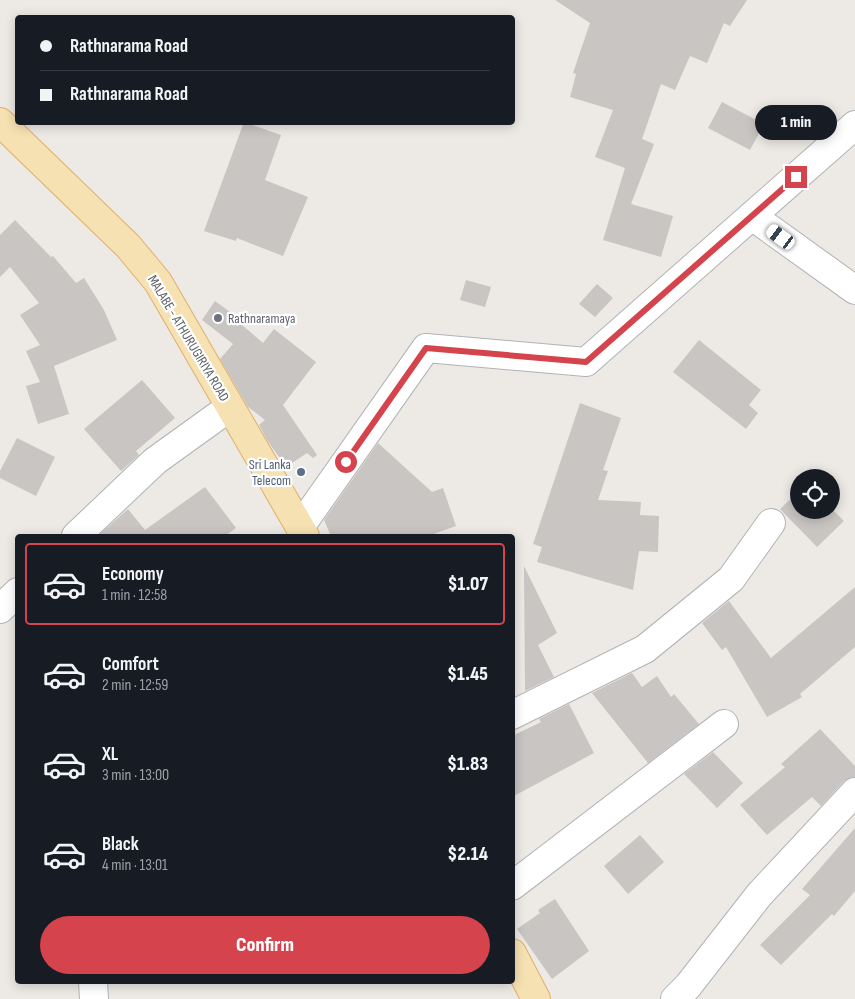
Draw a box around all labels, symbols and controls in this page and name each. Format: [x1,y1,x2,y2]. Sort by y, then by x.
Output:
text: Rathnarama Road [70,35,188,58]
text: Rathnarama Road [70,83,188,106]
callout: 1 min [755,104,837,140]
text: 1 min [781,113,811,132]
route end [785,166,807,188]
car [764,222,797,252]
street label: MALABE - ATHURUGIRIYA ROAD [144,272,233,405]
place label: Rathnaramaya [228,310,295,327]
marker: Rathnaramaya [212,312,224,324]
route start [335,451,357,473]
place label: Sri Lanka Telecom [249,456,291,489]
marker: Sri Lanka Telecom [295,466,307,478]
map controls [790,469,840,519]
button: locate [790,469,840,519]
icon: car [42,562,87,607]
text: Economy [102,563,164,586]
text: $1.07 [448,573,488,596]
text: 1 min · 12:58 [102,586,167,605]
icon: car [42,652,87,697]
text: Comfort [102,653,159,676]
text: $1.45 [447,663,488,686]
text: 2 min · 12:59 [102,676,168,695]
icon: car [42,742,87,787]
text: XL [102,743,118,766]
text: $1.83 [447,753,488,776]
text: 3 min · 13:00 [102,766,169,785]
icon: car [42,832,87,877]
text: Black [102,833,139,856]
text: $2.14 [448,843,488,866]
text: 4 min · 13:01 [102,856,168,875]
button: Confirm [40,916,490,974]

